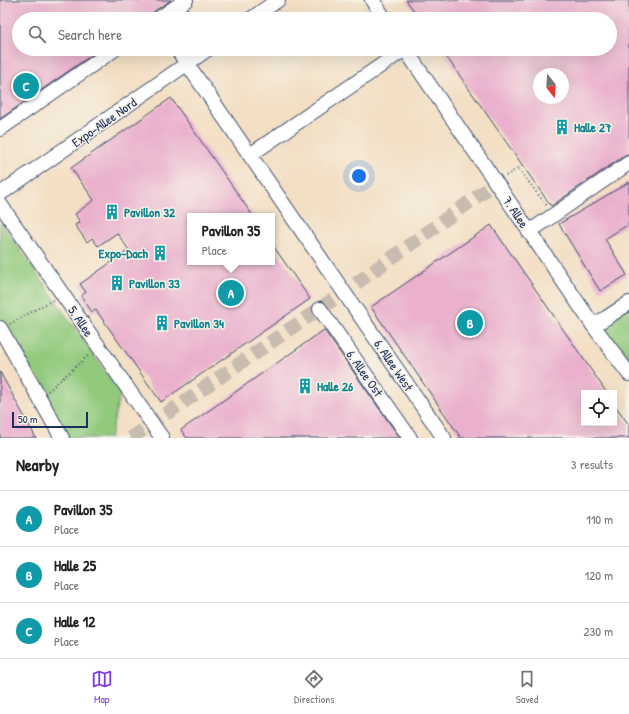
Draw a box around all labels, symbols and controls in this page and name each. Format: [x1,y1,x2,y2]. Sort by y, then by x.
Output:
search box [12,12,617,56]
icon: search [26,23,48,45]
text: Search here [58,24,122,45]
north arrow [533,68,569,104]
pin: C [13,71,39,101]
street label: Expo-Allee Nord [68,93,140,151]
building icon: Halle 27 [553,118,571,136]
place label: Halle 27 [574,118,612,136]
your location [349,166,369,186]
street label: 7. Allee [499,193,533,231]
building icon: Pavillon 32 [103,203,121,221]
place label: Pavillon 32 [124,203,176,221]
popup [187,213,275,265]
text: Pavillon 35 [202,220,260,241]
text: Place [202,241,227,259]
place label: Expo-Dach [99,244,149,263]
building icon: Expo-Dach [151,244,169,262]
building icon: Pavillon 33 [108,274,126,292]
place label: Pavillon 33 [129,274,180,292]
pin: A [218,278,244,308]
street label: 5. Allee [64,302,98,340]
pin: B [457,308,483,338]
building icon: Pavillon 34 [153,314,171,332]
place label: Pavillon 34 [174,314,224,332]
street label: 6. Allee West [370,336,418,395]
street label: 6. Allee Ost [342,346,388,400]
building icon: Halle 26 [296,377,314,395]
place label: Halle 26 [317,377,354,395]
map controls [581,390,617,426]
button: locate [581,390,617,426]
scale bar [12,410,88,429]
text: 50 m [18,412,38,426]
text: Nearby [16,453,59,476]
text: 3 results [571,455,613,473]
text: Pavillon 35 [54,499,112,520]
text: A [26,510,32,528]
text: 110 m [586,510,613,528]
text: Place [54,520,79,538]
text: Halle 25 [54,555,96,576]
text: B [26,566,32,584]
text: 120 m [585,566,613,584]
text: Place [54,576,79,594]
text: Halle 12 [54,611,95,632]
text: C [25,622,33,640]
text: 230 m [583,622,613,640]
text: Place [54,632,79,650]
tab: Map [91,668,113,706]
tab: Directions [294,668,335,706]
tab: Saved [516,668,538,706]

